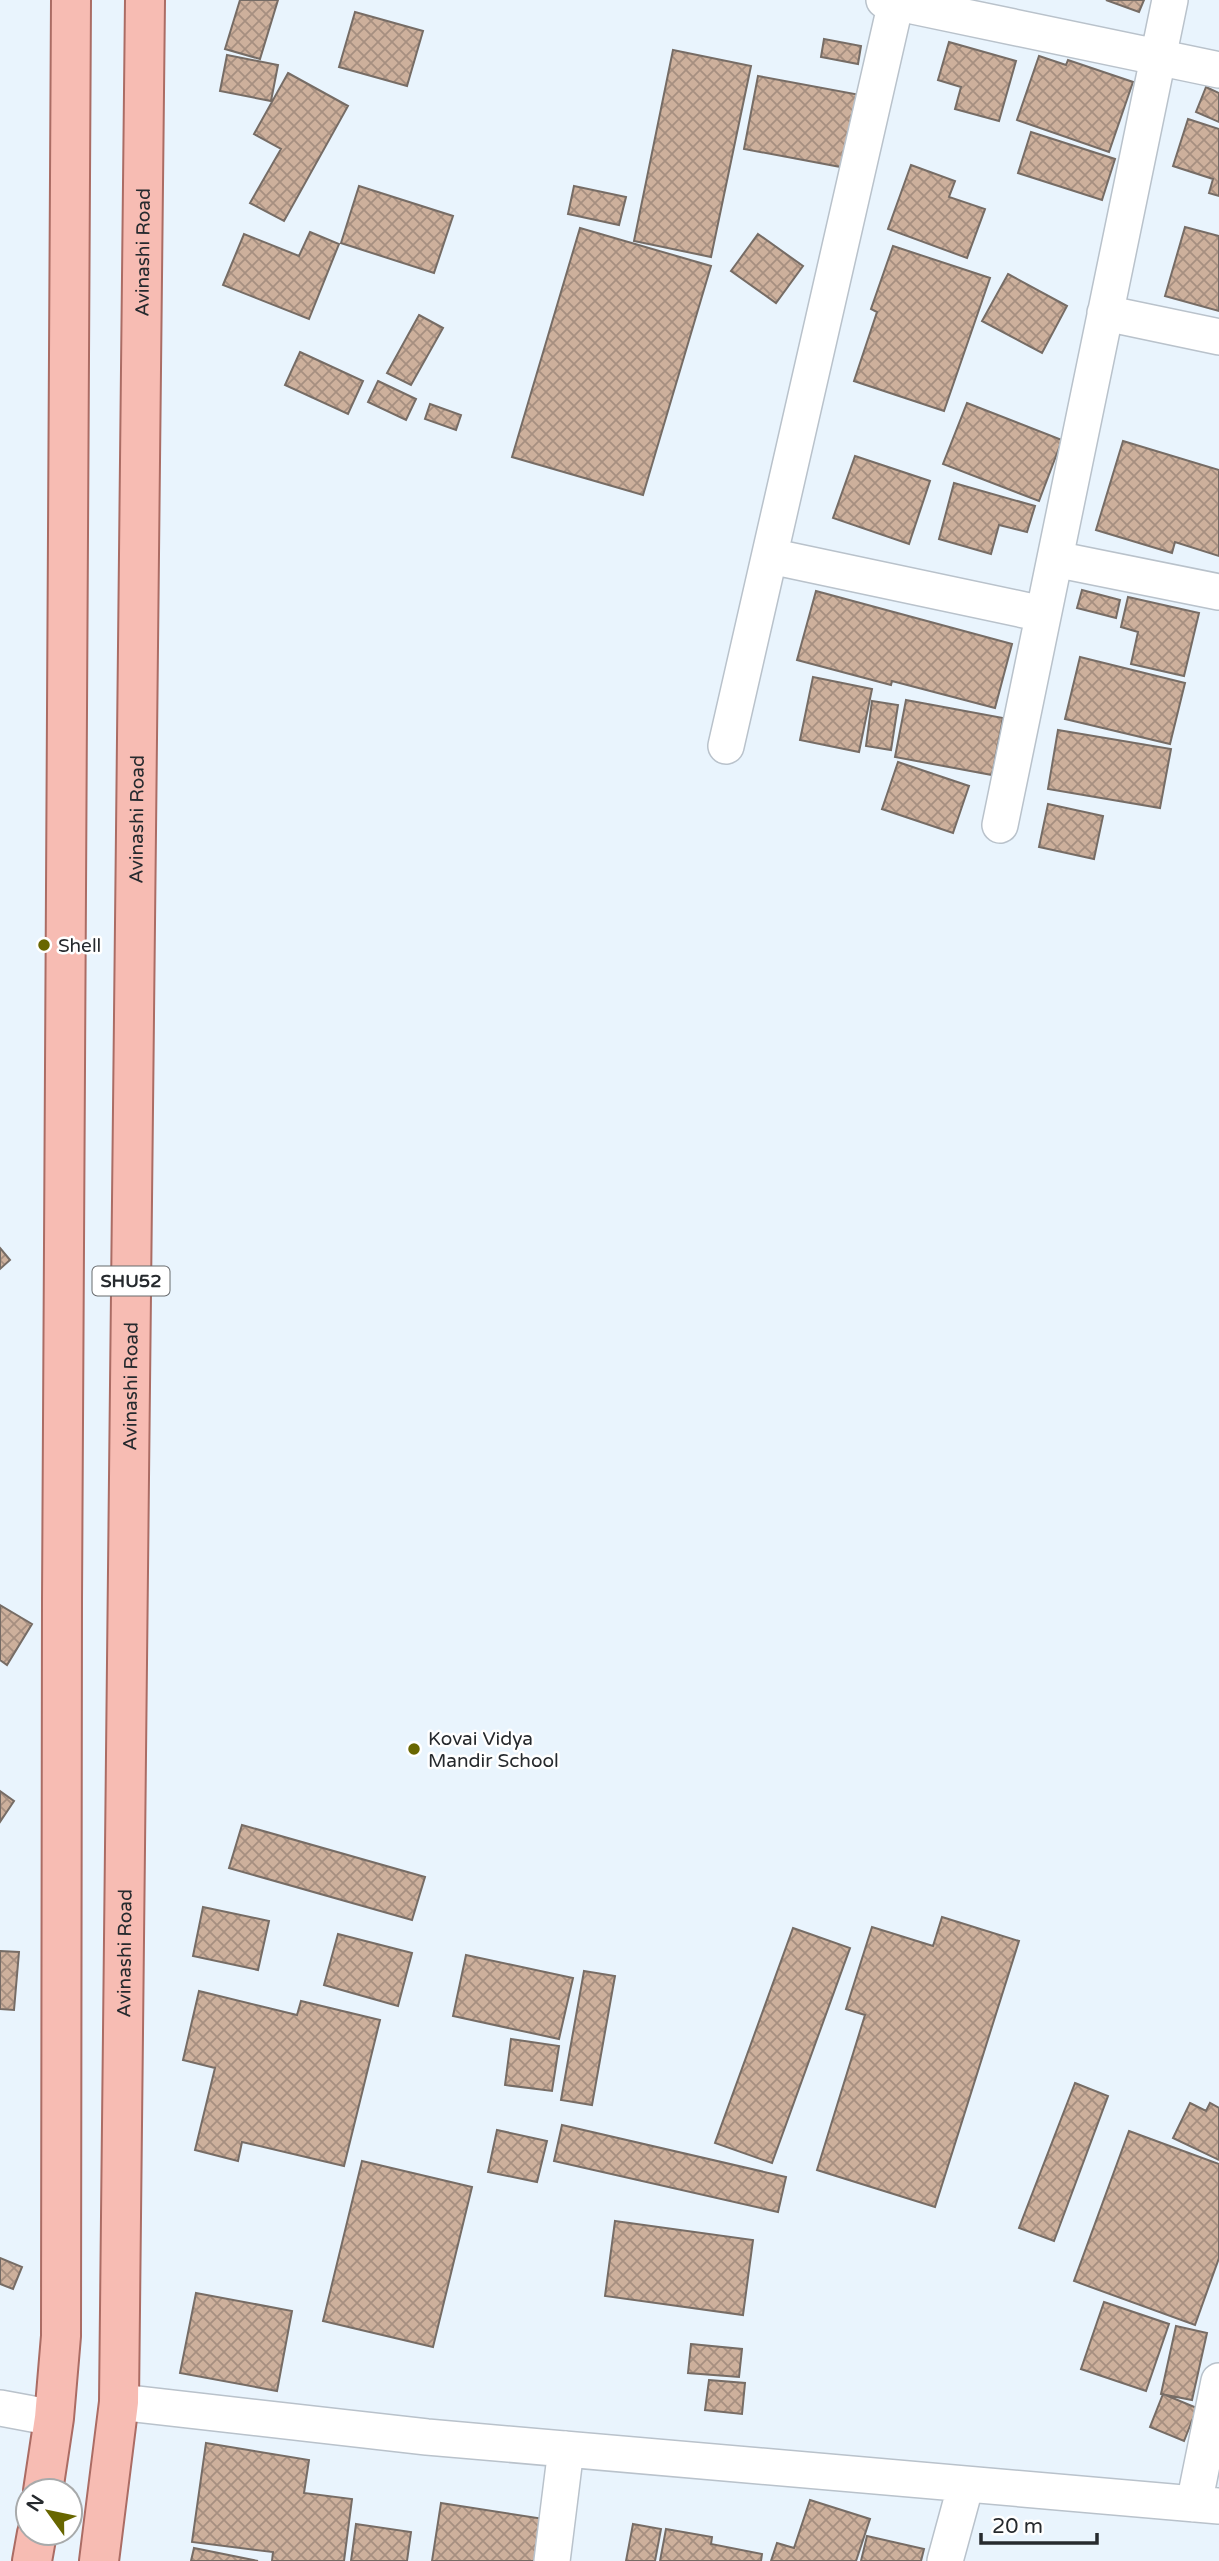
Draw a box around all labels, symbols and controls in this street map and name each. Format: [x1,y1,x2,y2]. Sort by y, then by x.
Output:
street label: Avinashi Road [132,188,155,317]
street label: Avinashi Road [125,755,149,884]
place label: Shell [58,935,101,957]
marker: Shell [36,937,52,953]
road number: SHU52 [92,1266,170,1296]
street label: Avinashi Road [119,1322,143,1451]
place label: Kovai Vidya Mandir School [428,1728,559,1772]
marker: Kovai Vidya Mandir School [406,1741,422,1757]
street label: Avinashi Road [113,1889,137,2018]
north arrow [14,2477,84,2547]
text: N [22,2491,49,2516]
scale bar [981,2502,1096,2546]
text: 20 m [992,2514,1043,2539]

